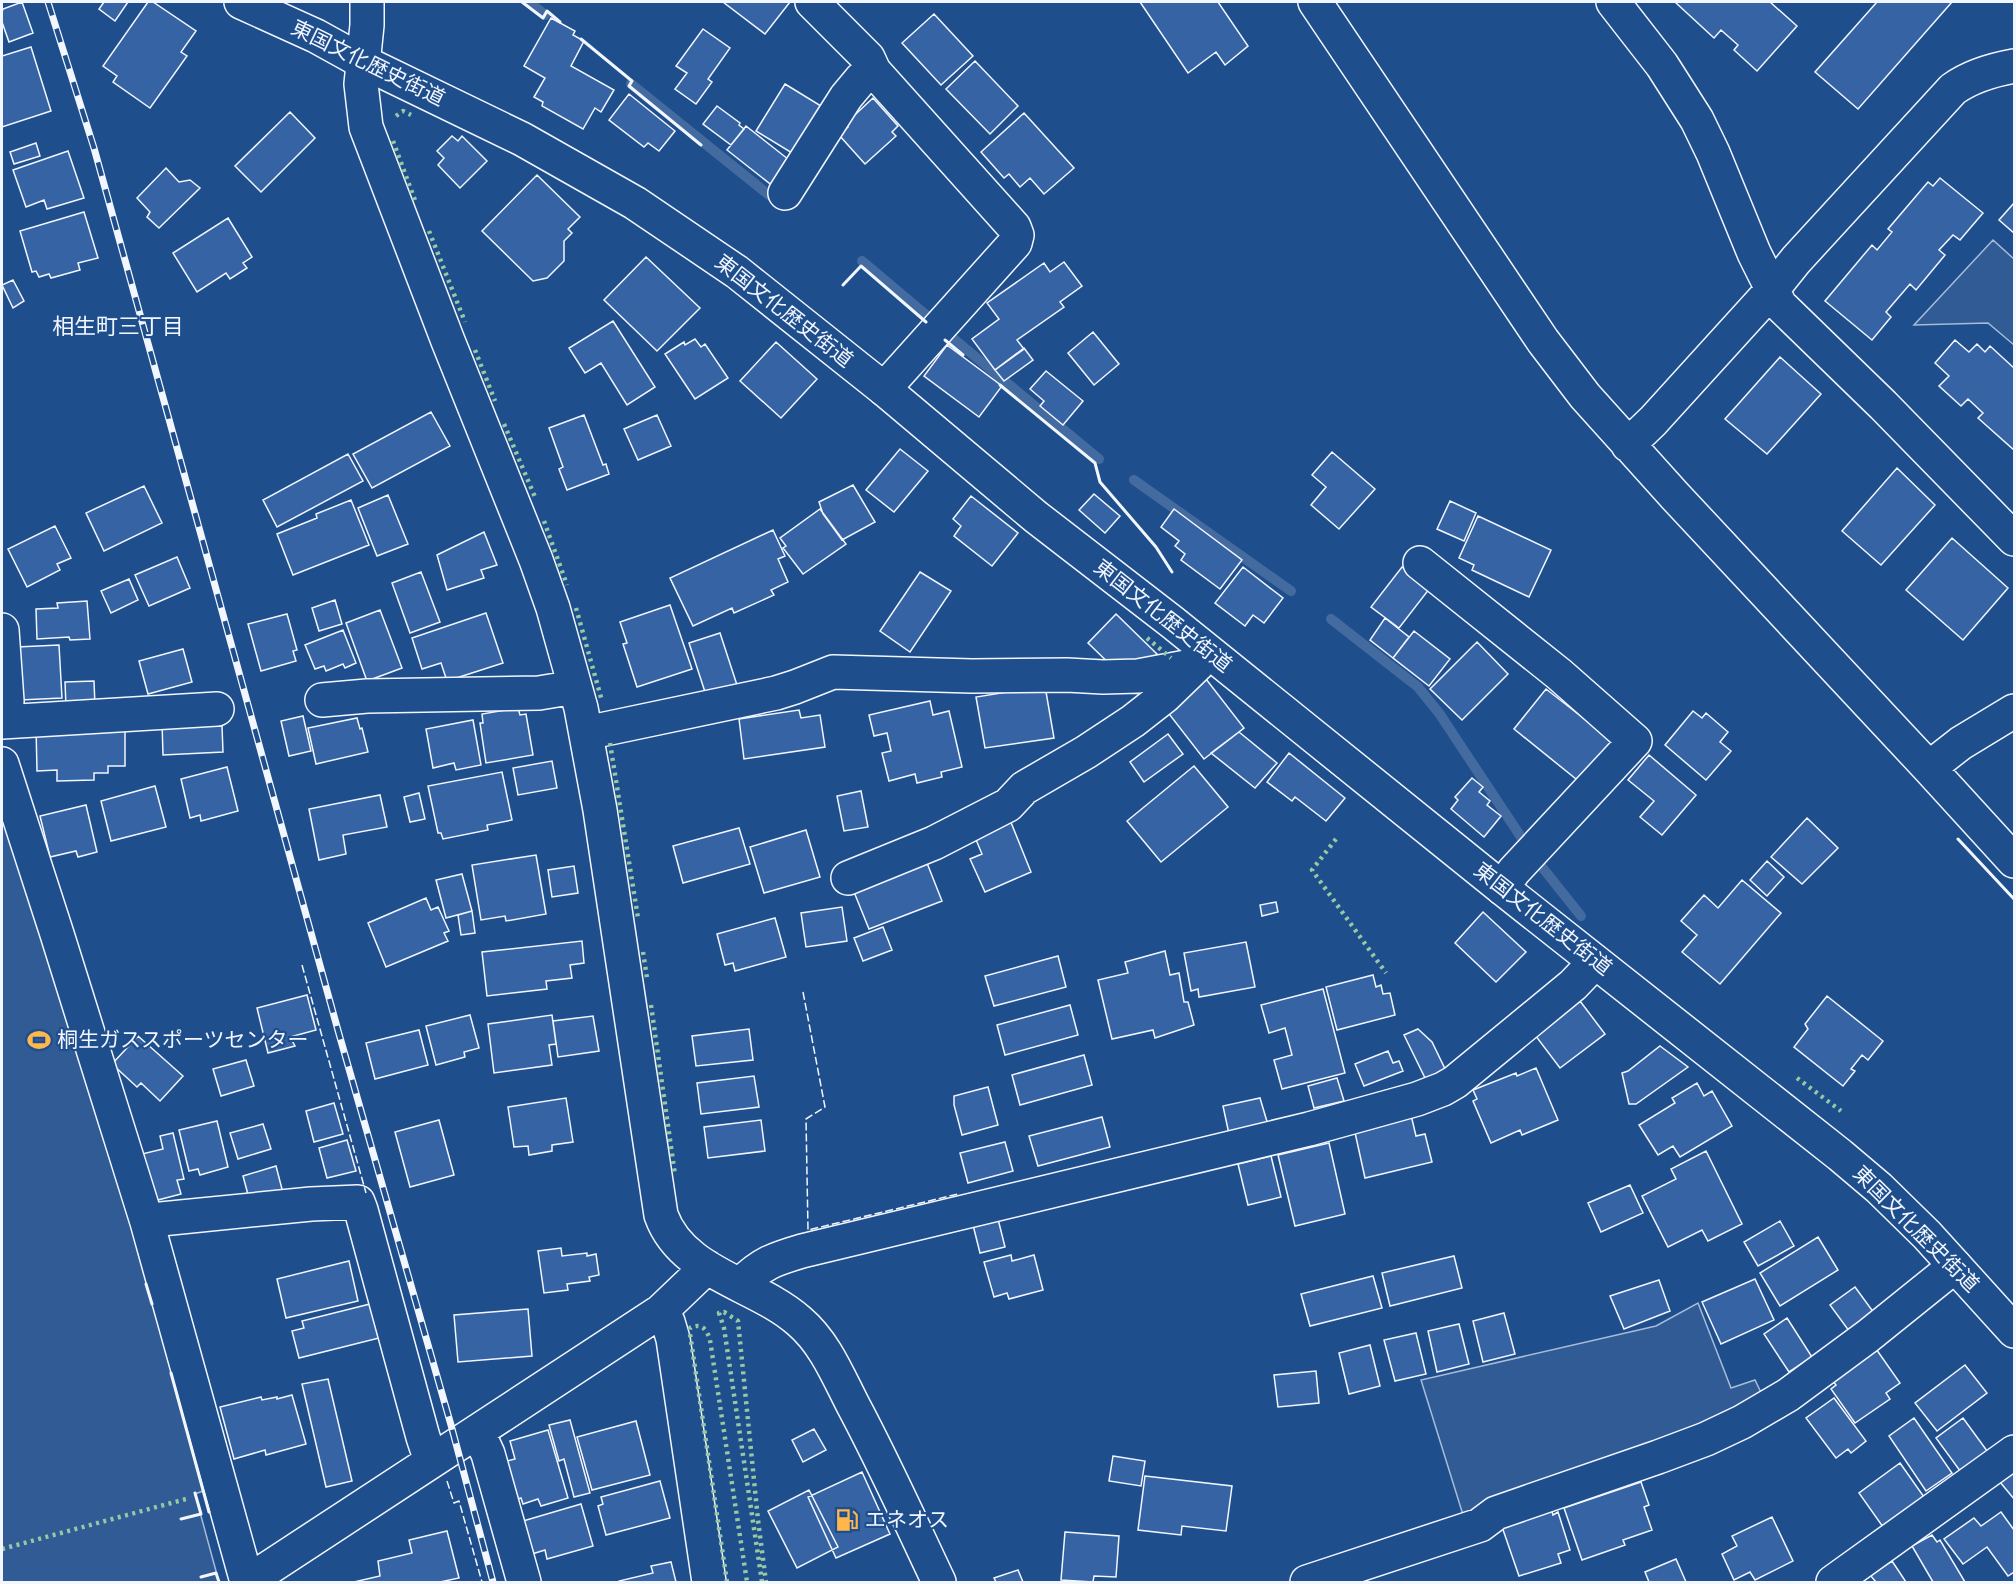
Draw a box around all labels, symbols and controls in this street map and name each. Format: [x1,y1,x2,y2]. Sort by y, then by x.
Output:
street label: 東国文化歴史街道 [288,14,449,110]
street label: 東国文化歴史街道 [711,249,858,371]
district label: 相生町三丁目 [52,313,184,338]
street label: 東国文化歴史街道 [1090,554,1237,676]
street label: 東国文化歴史街道 [1470,857,1617,979]
sports icon: 桐生ガススポーツセンター [26,1027,52,1053]
place label: 桐生ガススポーツセンター [57,1027,309,1051]
street label: 東国文化歴史街道 [1849,1160,1985,1296]
fuel station icon: エネオス [834,1507,860,1533]
place label: エネオス [865,1507,949,1531]

